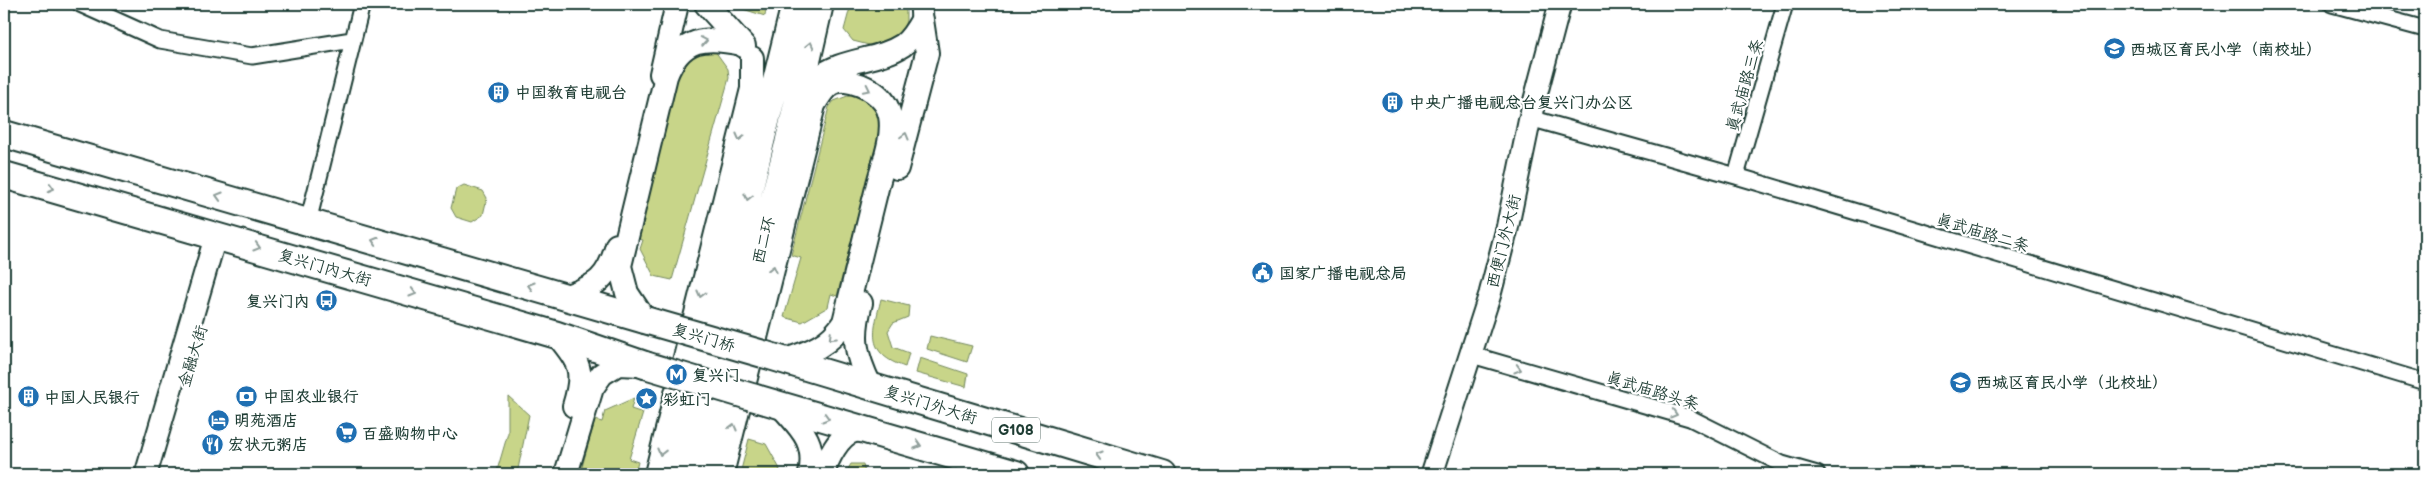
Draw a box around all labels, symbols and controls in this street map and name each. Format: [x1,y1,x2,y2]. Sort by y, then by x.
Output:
one-way arrow [700,36,709,46]
street label: 真武庙路三条 [1723,37,1768,134]
school or university icon: 西城区育民小学（南校址） [2102,37,2126,61]
one-way arrow [805,41,815,50]
place label: 西城区育民小学（南校址） [2130,41,2322,60]
building icon: 中国教育电视台 [487,80,511,104]
one-way arrow [862,83,871,93]
place label: 中国教育电视台 [515,84,627,103]
building icon: 中央广播电视总台复兴门办公区 [1381,90,1405,114]
place label: 中央广播电视总台复兴门办公区 [1409,94,1633,113]
one-way arrow [735,132,746,141]
one-way arrow [900,133,910,141]
one-way arrow [46,183,54,193]
one-way arrow [215,191,223,201]
street label: 西便门外大街 [1484,192,1525,290]
one-way arrow [743,193,754,202]
street label: 真武庙路二条 [1934,210,2031,257]
street label: 西二环 [749,215,779,266]
one-way arrow [371,237,379,247]
one-way arrow [253,242,261,252]
street label: 复兴门内大街 [276,246,373,291]
public building icon: 国家广播电视总局 [1251,261,1275,285]
one-way arrow [767,265,778,274]
place label: 国家广播电视总局 [1279,265,1407,284]
one-way arrow [527,282,535,292]
one-way arrow [409,288,417,298]
bus stop icon: 复兴门内 [314,289,338,313]
one-way arrow [696,290,707,299]
place label: 复兴门内 [246,293,310,312]
street label: 复兴门桥 [670,320,737,356]
street label: 金融大街 [175,323,212,390]
one-way arrow [829,331,838,340]
metro station icon: 复兴门 [664,363,688,387]
one-way arrow [1514,363,1522,373]
place label: 复兴门 [692,367,740,386]
street label: 真武庙路头条 [1604,368,1701,415]
school or university icon: 西城区育民小学（北校址） [1948,370,1972,394]
place label: 西城区育民小学（北校址） [1976,374,2168,393]
street label: 复兴门外大街 [882,382,979,429]
bank icon: 中国农业银行 [235,384,259,408]
building icon: 中国人民银行 [16,385,40,409]
place icon: 彩虹门 [635,387,659,411]
place label: 中国农业银行 [263,388,359,407]
place label: 中国人民银行 [44,389,140,408]
place label: 彩虹门 [663,391,711,410]
hotel icon: 明苑酒店 [206,408,230,432]
one-way arrow [1670,408,1679,419]
place label: 明苑酒店 [234,412,298,431]
one-way arrow [821,412,829,422]
road number: G108 [992,418,1040,442]
supermarket icon: 百盛购物中心 [334,421,358,445]
one-way arrow [728,423,738,431]
place label: 百盛购物中心 [362,425,458,444]
restaurant icon: 宏状元粥店 [200,432,224,456]
place label: 宏状元粥店 [228,436,308,455]
one-way arrow [913,439,922,449]
one-way arrow [656,447,667,456]
one-way arrow [1095,451,1103,461]

